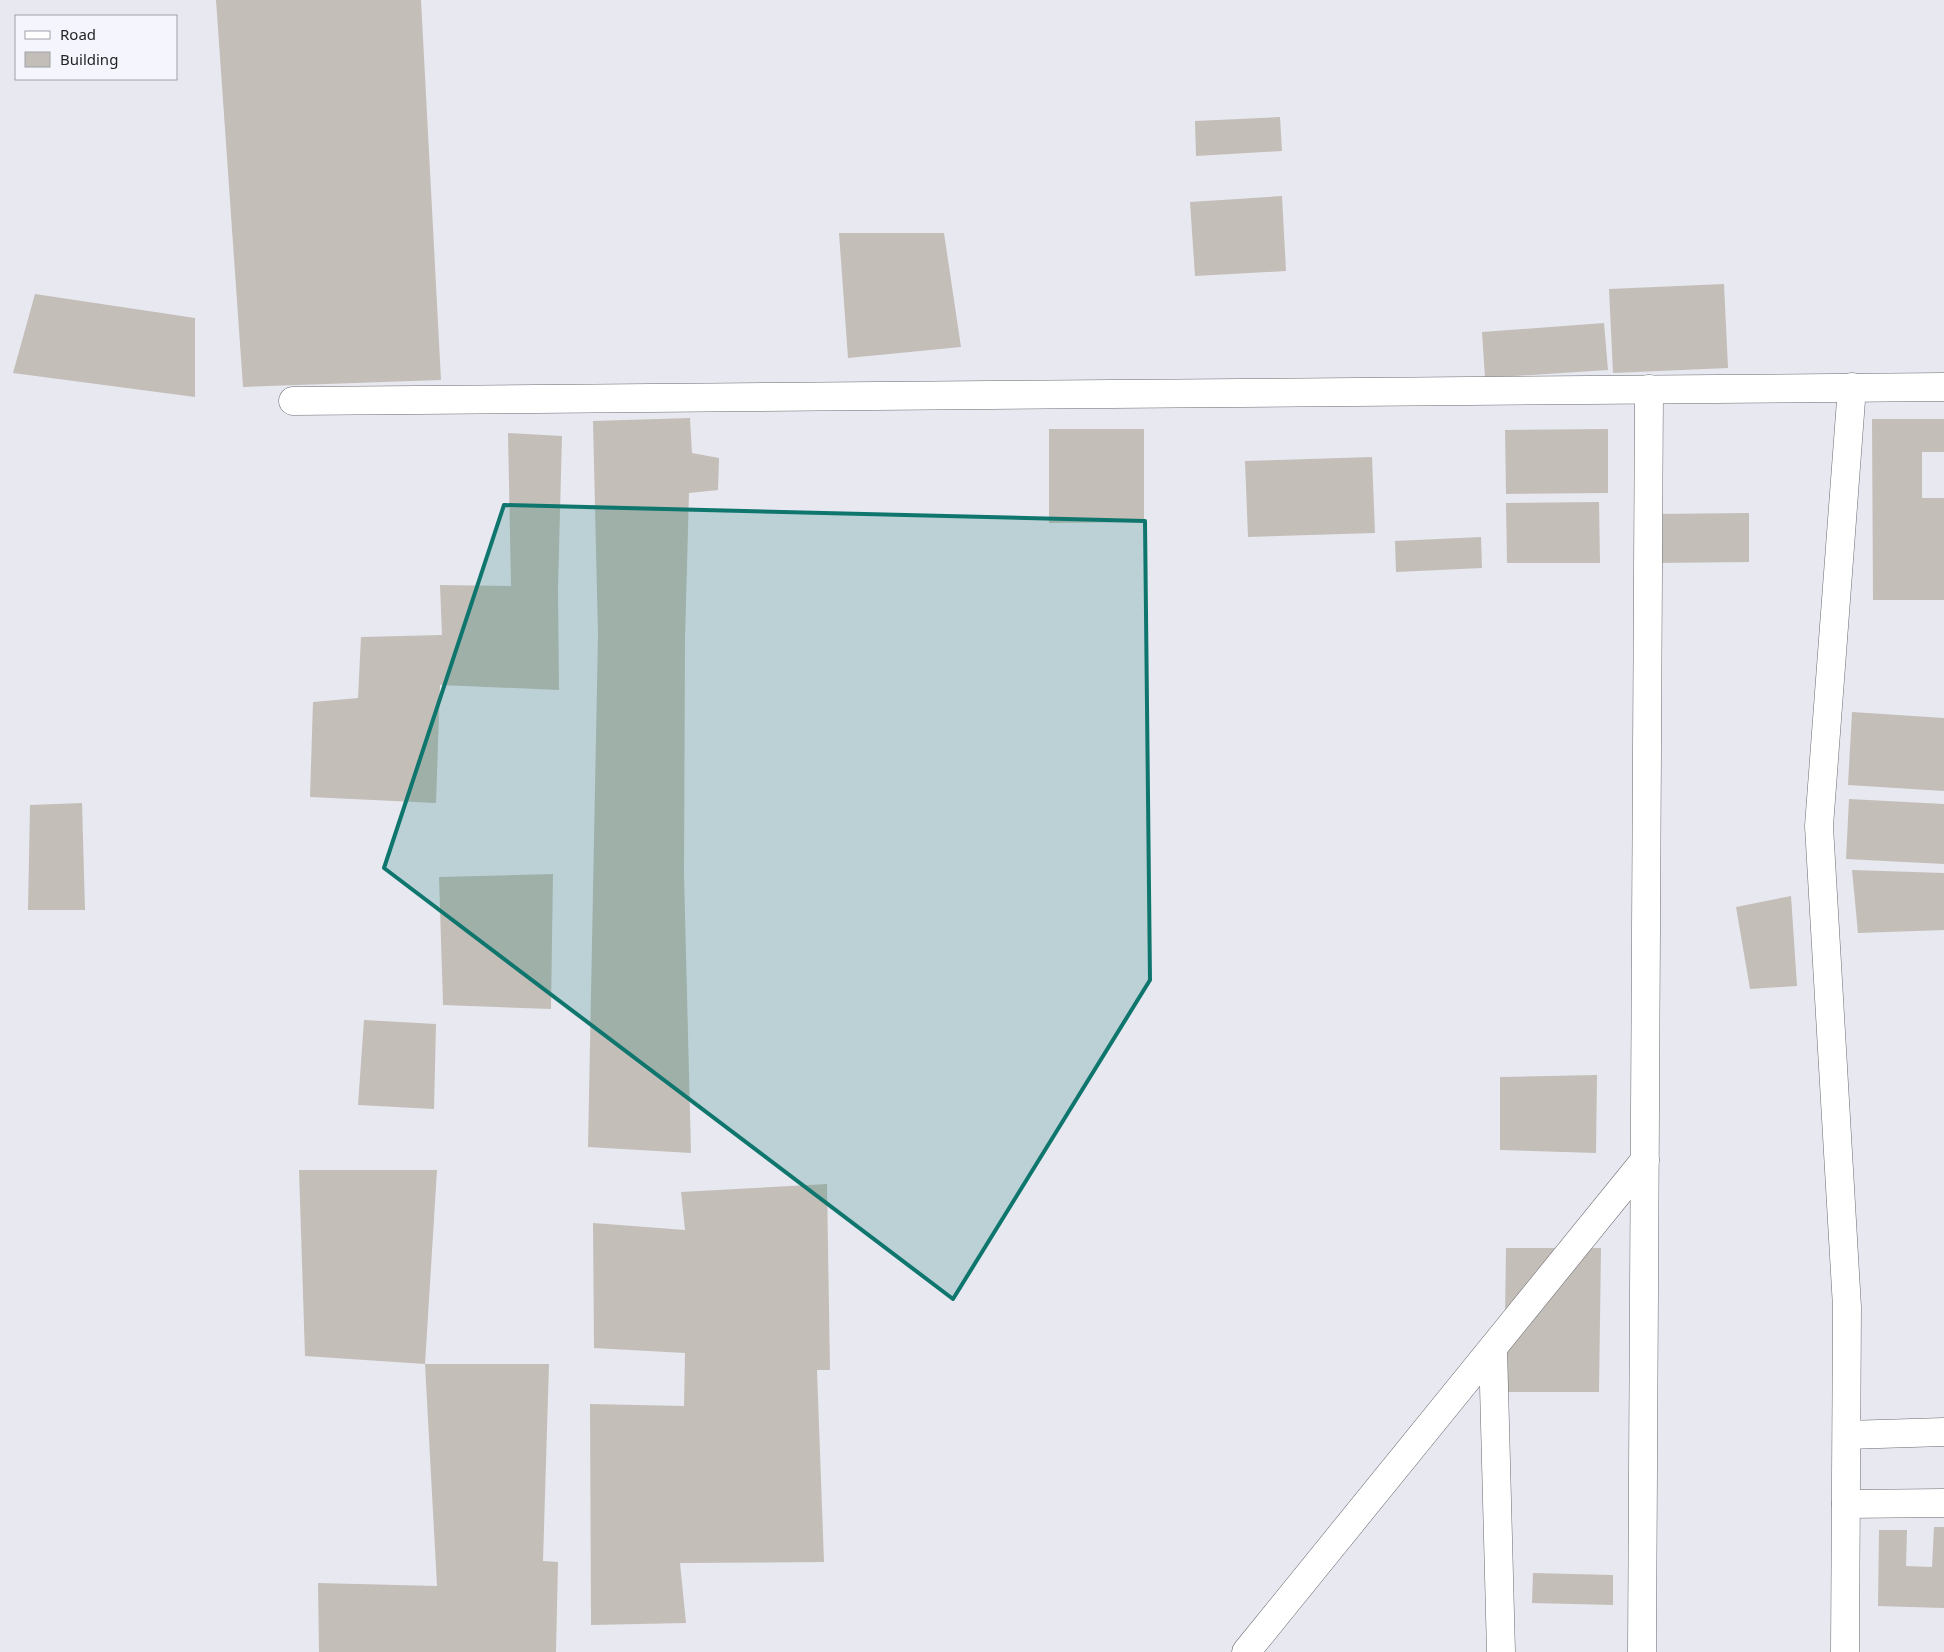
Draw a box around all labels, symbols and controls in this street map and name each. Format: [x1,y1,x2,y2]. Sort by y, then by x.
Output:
legend [15,15,178,80]
text: Road [60,24,96,44]
text: Building [60,49,118,69]

